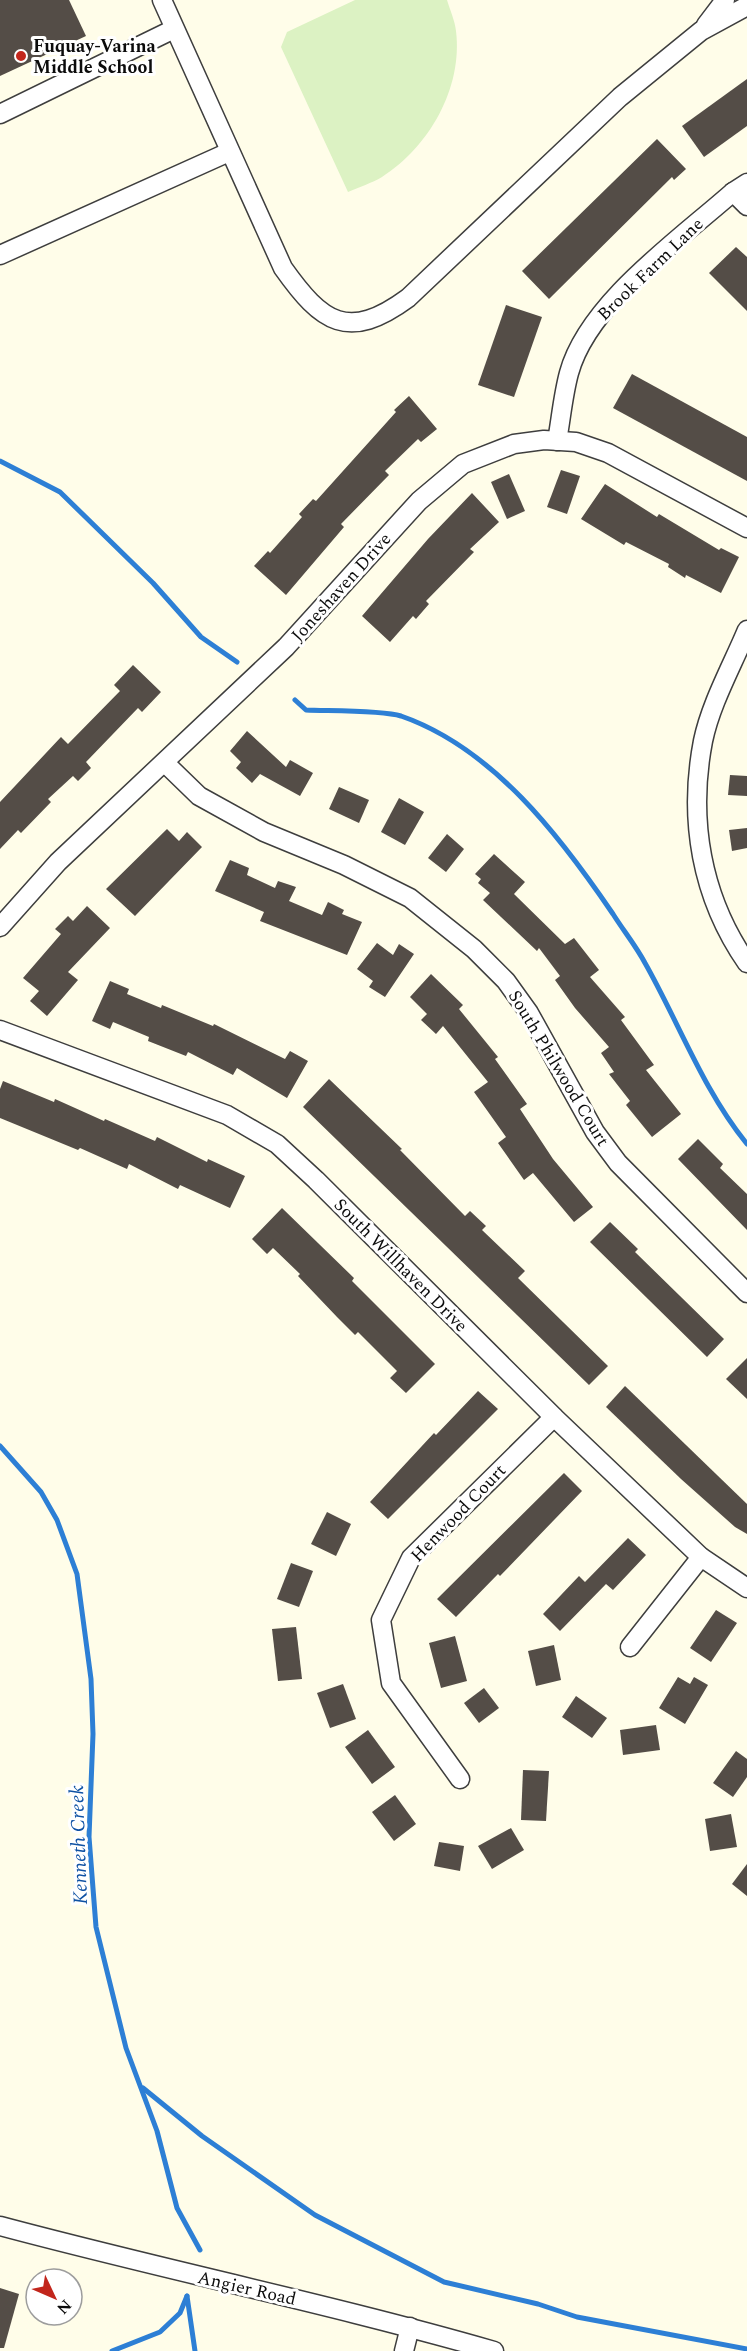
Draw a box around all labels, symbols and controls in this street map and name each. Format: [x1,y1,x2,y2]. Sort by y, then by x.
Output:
place label: Fuquay-Varina Middle School [33,33,157,81]
marker: Fuquay-Varina Middle School [14,49,28,63]
street label: Brook Farm Lane [591,211,710,327]
street label: Joneshaven Drive [285,527,398,648]
street label: South Philwood Court [501,985,616,1152]
street label: South Willhaven Drive [327,1192,474,1339]
street label: Henwood Court [404,1458,512,1569]
water label: Kenneth Creek [62,1784,96,1905]
street label: Angier Road [195,2264,299,2313]
north arrow [24,2267,84,2327]
text: N [51,2294,77,2320]

